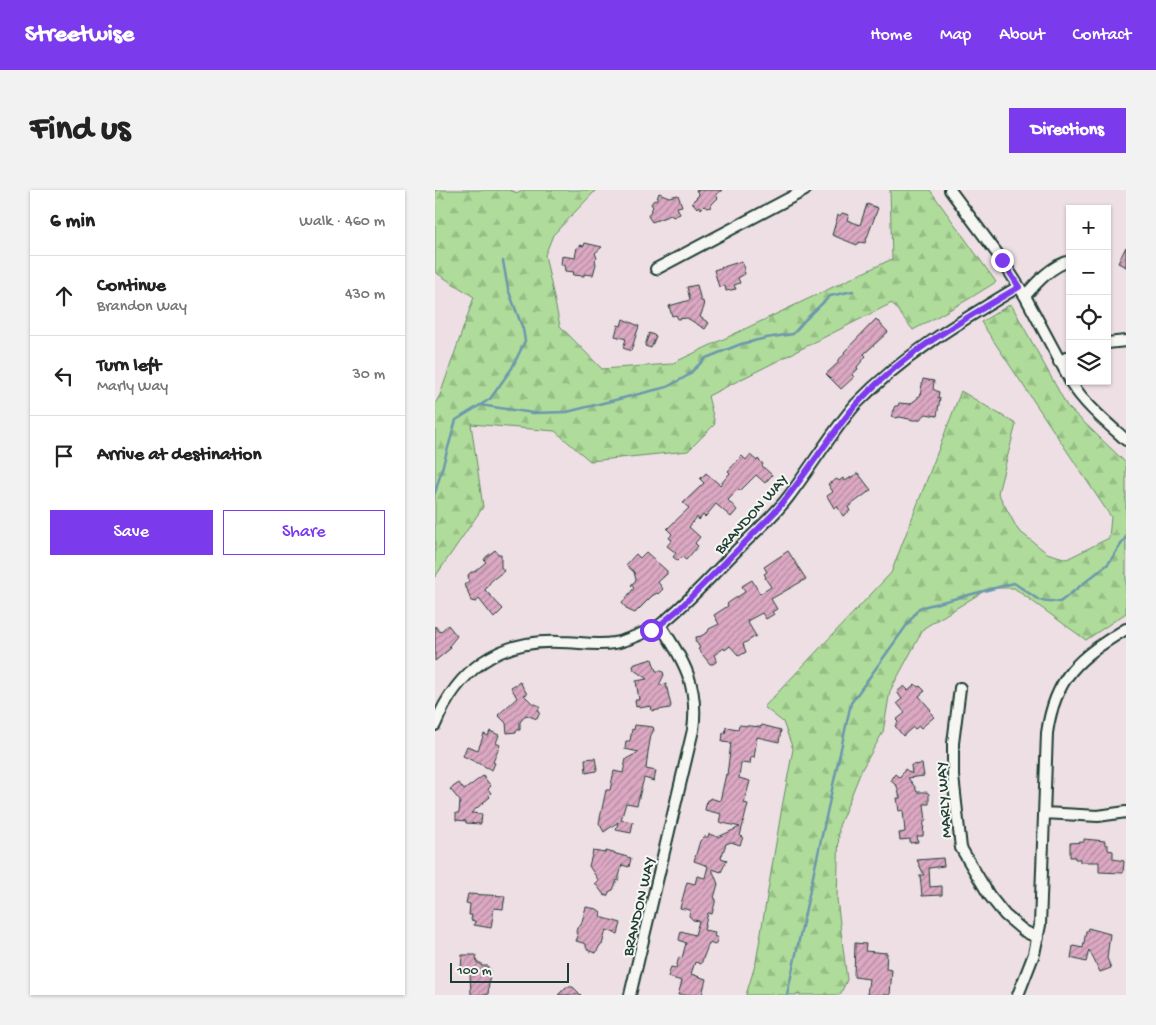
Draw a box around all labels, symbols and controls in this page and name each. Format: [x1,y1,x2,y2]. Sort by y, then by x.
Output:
text: Streetwise [25,21,134,50]
text: Home [870,25,912,46]
text: Map [940,25,971,46]
text: About [999,25,1045,46]
text: Contact [1073,25,1131,46]
button: Directions [1009,108,1126,153]
text: Find us [30,110,130,151]
map controls [1066,205,1111,385]
button: + [1066,205,1111,250]
text: 6 min [50,210,95,235]
text: Walk · 460 m [299,213,385,232]
route end [991,249,1014,272]
button: − [1066,250,1111,295]
text: Continue [97,275,166,298]
icon: ahead [50,282,78,310]
text: 430 m [345,286,385,305]
button: locate [1066,295,1111,340]
text: Brandon Way [97,298,187,317]
button: layers [1066,340,1111,385]
text: Turn left [97,355,161,378]
icon: left [50,362,78,390]
text: 30 m [352,366,385,385]
text: Marly Way [97,378,168,397]
icon: arrive [50,442,78,470]
text: Arrive at destination [97,444,261,467]
street label: BRANDON WAY [711,471,794,560]
button: Save [50,510,213,555]
button: Share [223,510,385,555]
route start [640,619,663,642]
street label: MARLY WAY [933,761,958,839]
street label: BRANDON WAY [620,855,661,959]
scale bar [450,960,569,983]
text: 100 m [457,963,492,980]

